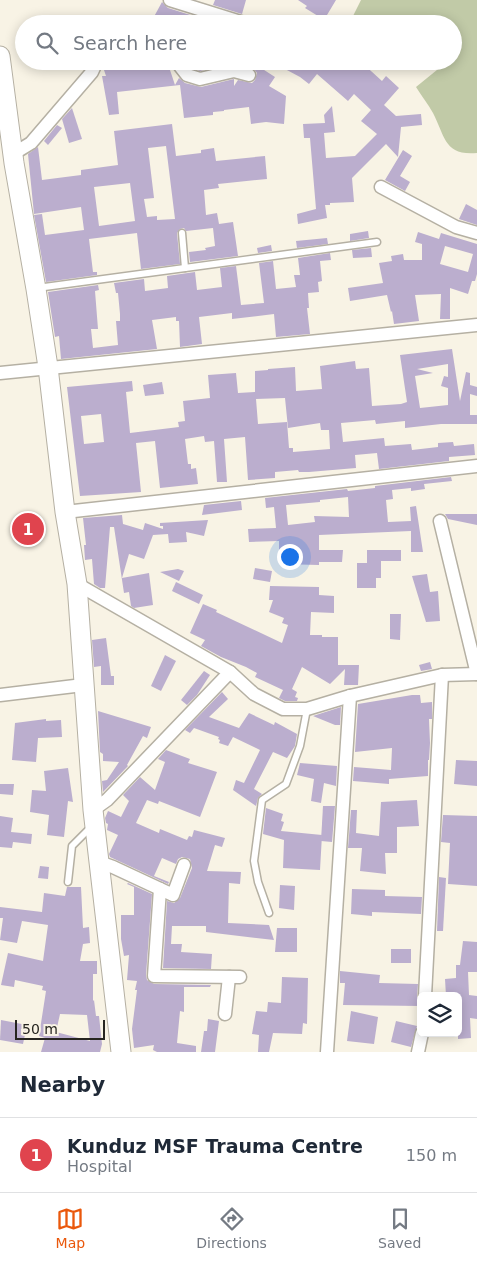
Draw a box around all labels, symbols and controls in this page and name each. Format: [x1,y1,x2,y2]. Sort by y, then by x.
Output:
search box [15,15,462,70]
icon: search [33,29,61,57]
text: Search here [73,32,187,54]
pin: 1 [12,510,44,548]
your location [277,544,303,570]
map controls [417,992,462,1037]
button: layers [417,992,462,1037]
scale bar [15,1017,105,1040]
text: 50 m [22,1021,58,1037]
text: Nearby [20,1073,105,1097]
text: Kunduz MSF Trauma Centre [67,1135,363,1157]
text: 1 [30,1146,42,1165]
text: 150 m [406,1146,457,1165]
text: Hospital [67,1157,132,1176]
tab: Map [56,1205,85,1251]
tab: Directions [196,1205,267,1251]
tab: Saved [378,1205,421,1251]

